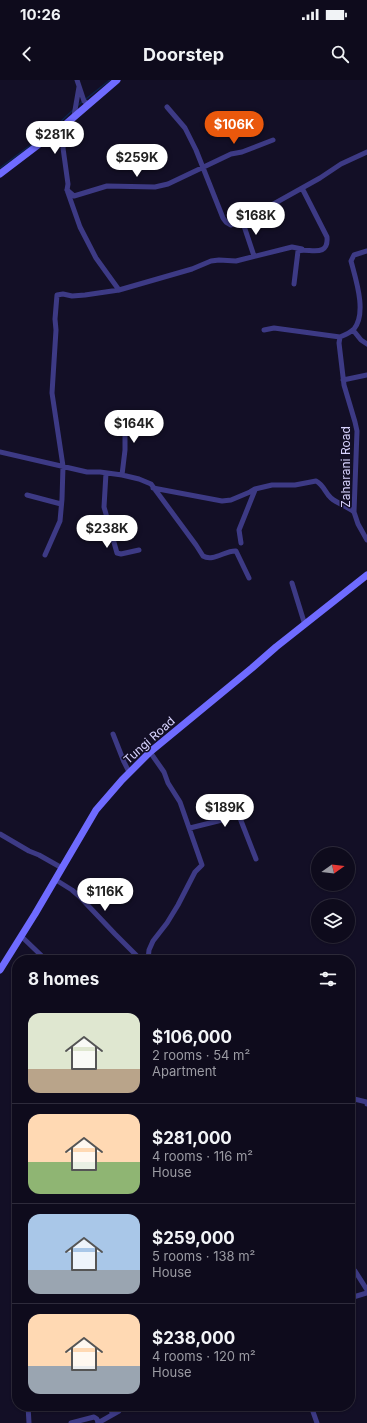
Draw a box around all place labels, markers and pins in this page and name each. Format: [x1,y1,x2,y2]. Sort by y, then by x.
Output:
pin: $106K [206,111,262,145]
pin: $281K [27,121,83,155]
pin: $259K [109,144,165,178]
pin: $168K [228,202,284,236]
pin: $164K [106,410,162,444]
pin: $238K [79,515,135,549]
pin: $189K [197,794,253,828]
pin: $116K [77,878,133,912]

